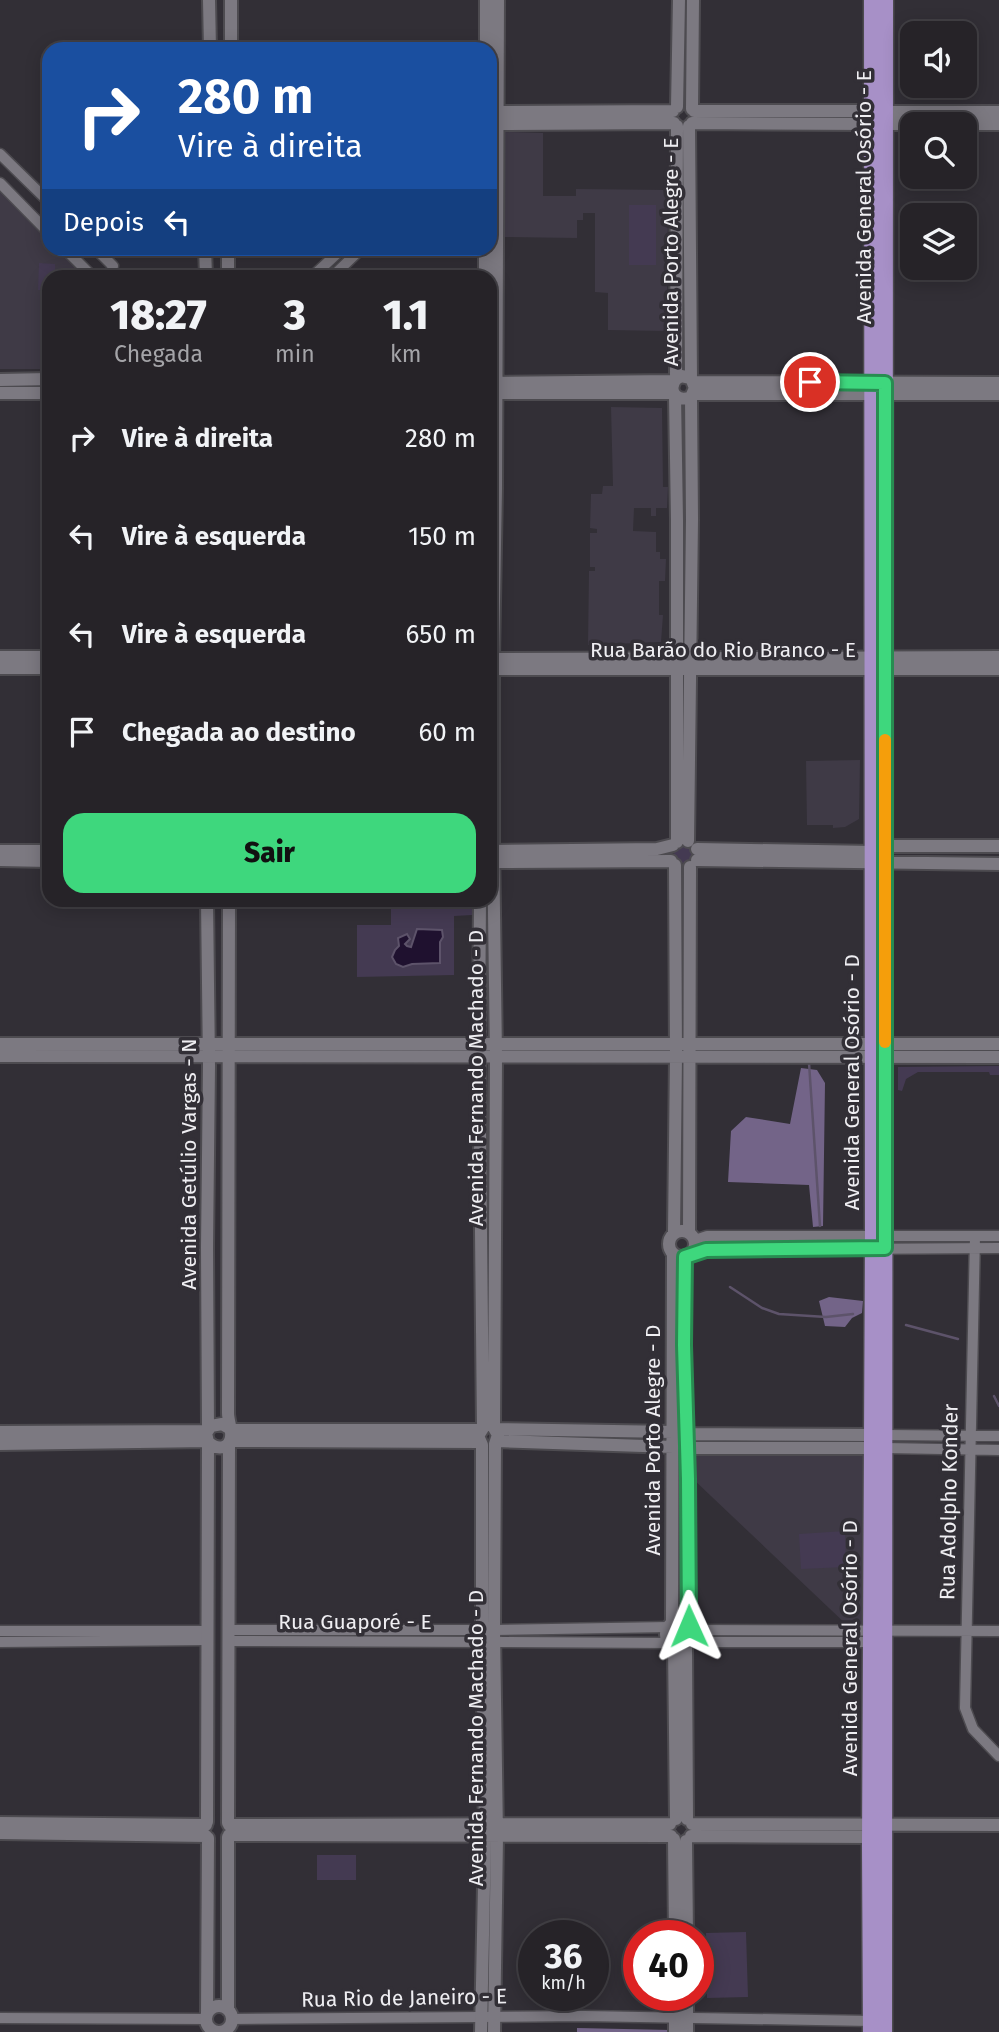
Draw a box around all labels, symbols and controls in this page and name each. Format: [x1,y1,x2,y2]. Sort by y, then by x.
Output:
map controls [900,21,977,280]
button: sound [900,21,977,98]
text: 280 m [178,67,314,126]
icon: right [63,70,154,161]
street label: Avenida General Osório - E [851,70,877,324]
button: search [900,112,977,189]
text: Vire à direita [178,127,363,165]
street label: Avenida Porto Alegre - E [658,138,684,366]
icon: left [158,203,196,241]
button: layers [900,203,977,280]
text: Depois [63,207,144,238]
text: 18:27 [110,290,207,340]
text: 3 [284,290,306,340]
text: 1.1 [383,290,429,340]
text: Chegada [114,340,203,368]
text: min [275,340,315,368]
text: km [390,340,422,368]
pin [780,352,840,412]
icon: arrive [791,363,829,401]
icon: right [63,419,101,457]
text: Vire à direita [122,423,273,454]
text: 280 m [405,423,476,454]
icon: left [63,517,101,555]
text: Vire à esquerda [122,521,306,552]
text: 150 m [408,521,476,552]
icon: left [63,615,101,653]
text: Vire à esquerda [122,619,306,650]
text: 650 m [406,619,476,650]
street label: Rua Barão do Rio Branco - E [590,637,856,663]
icon: arrive [63,713,101,751]
text: Chegada ao destino [122,717,356,748]
text: 60 m [418,717,476,748]
button: Sair [63,813,476,893]
street label: Avenida Fernando Machado - D [463,930,489,1226]
street label: Avenida General Osório - D [839,954,865,1210]
street label: Avenida Getúlio Vargas - N [176,1038,202,1290]
street label: Avenida Porto Alegre - D [640,1324,666,1556]
street label: Rua Adolpho Konder [934,1404,964,1600]
street label: Avenida General Osório - D [837,1520,863,1776]
position arrow [652,1589,726,1663]
street label: Avenida Fernando Machado - D [463,1590,489,1886]
street label: Rua Guaporé - E [278,1609,432,1635]
speed limit sign: 40 [623,1920,714,2011]
text: 36 [545,1935,582,1977]
text: km/h [541,1972,586,1994]
street label: Rua Rio de Janeiro - E [301,1983,507,2013]

